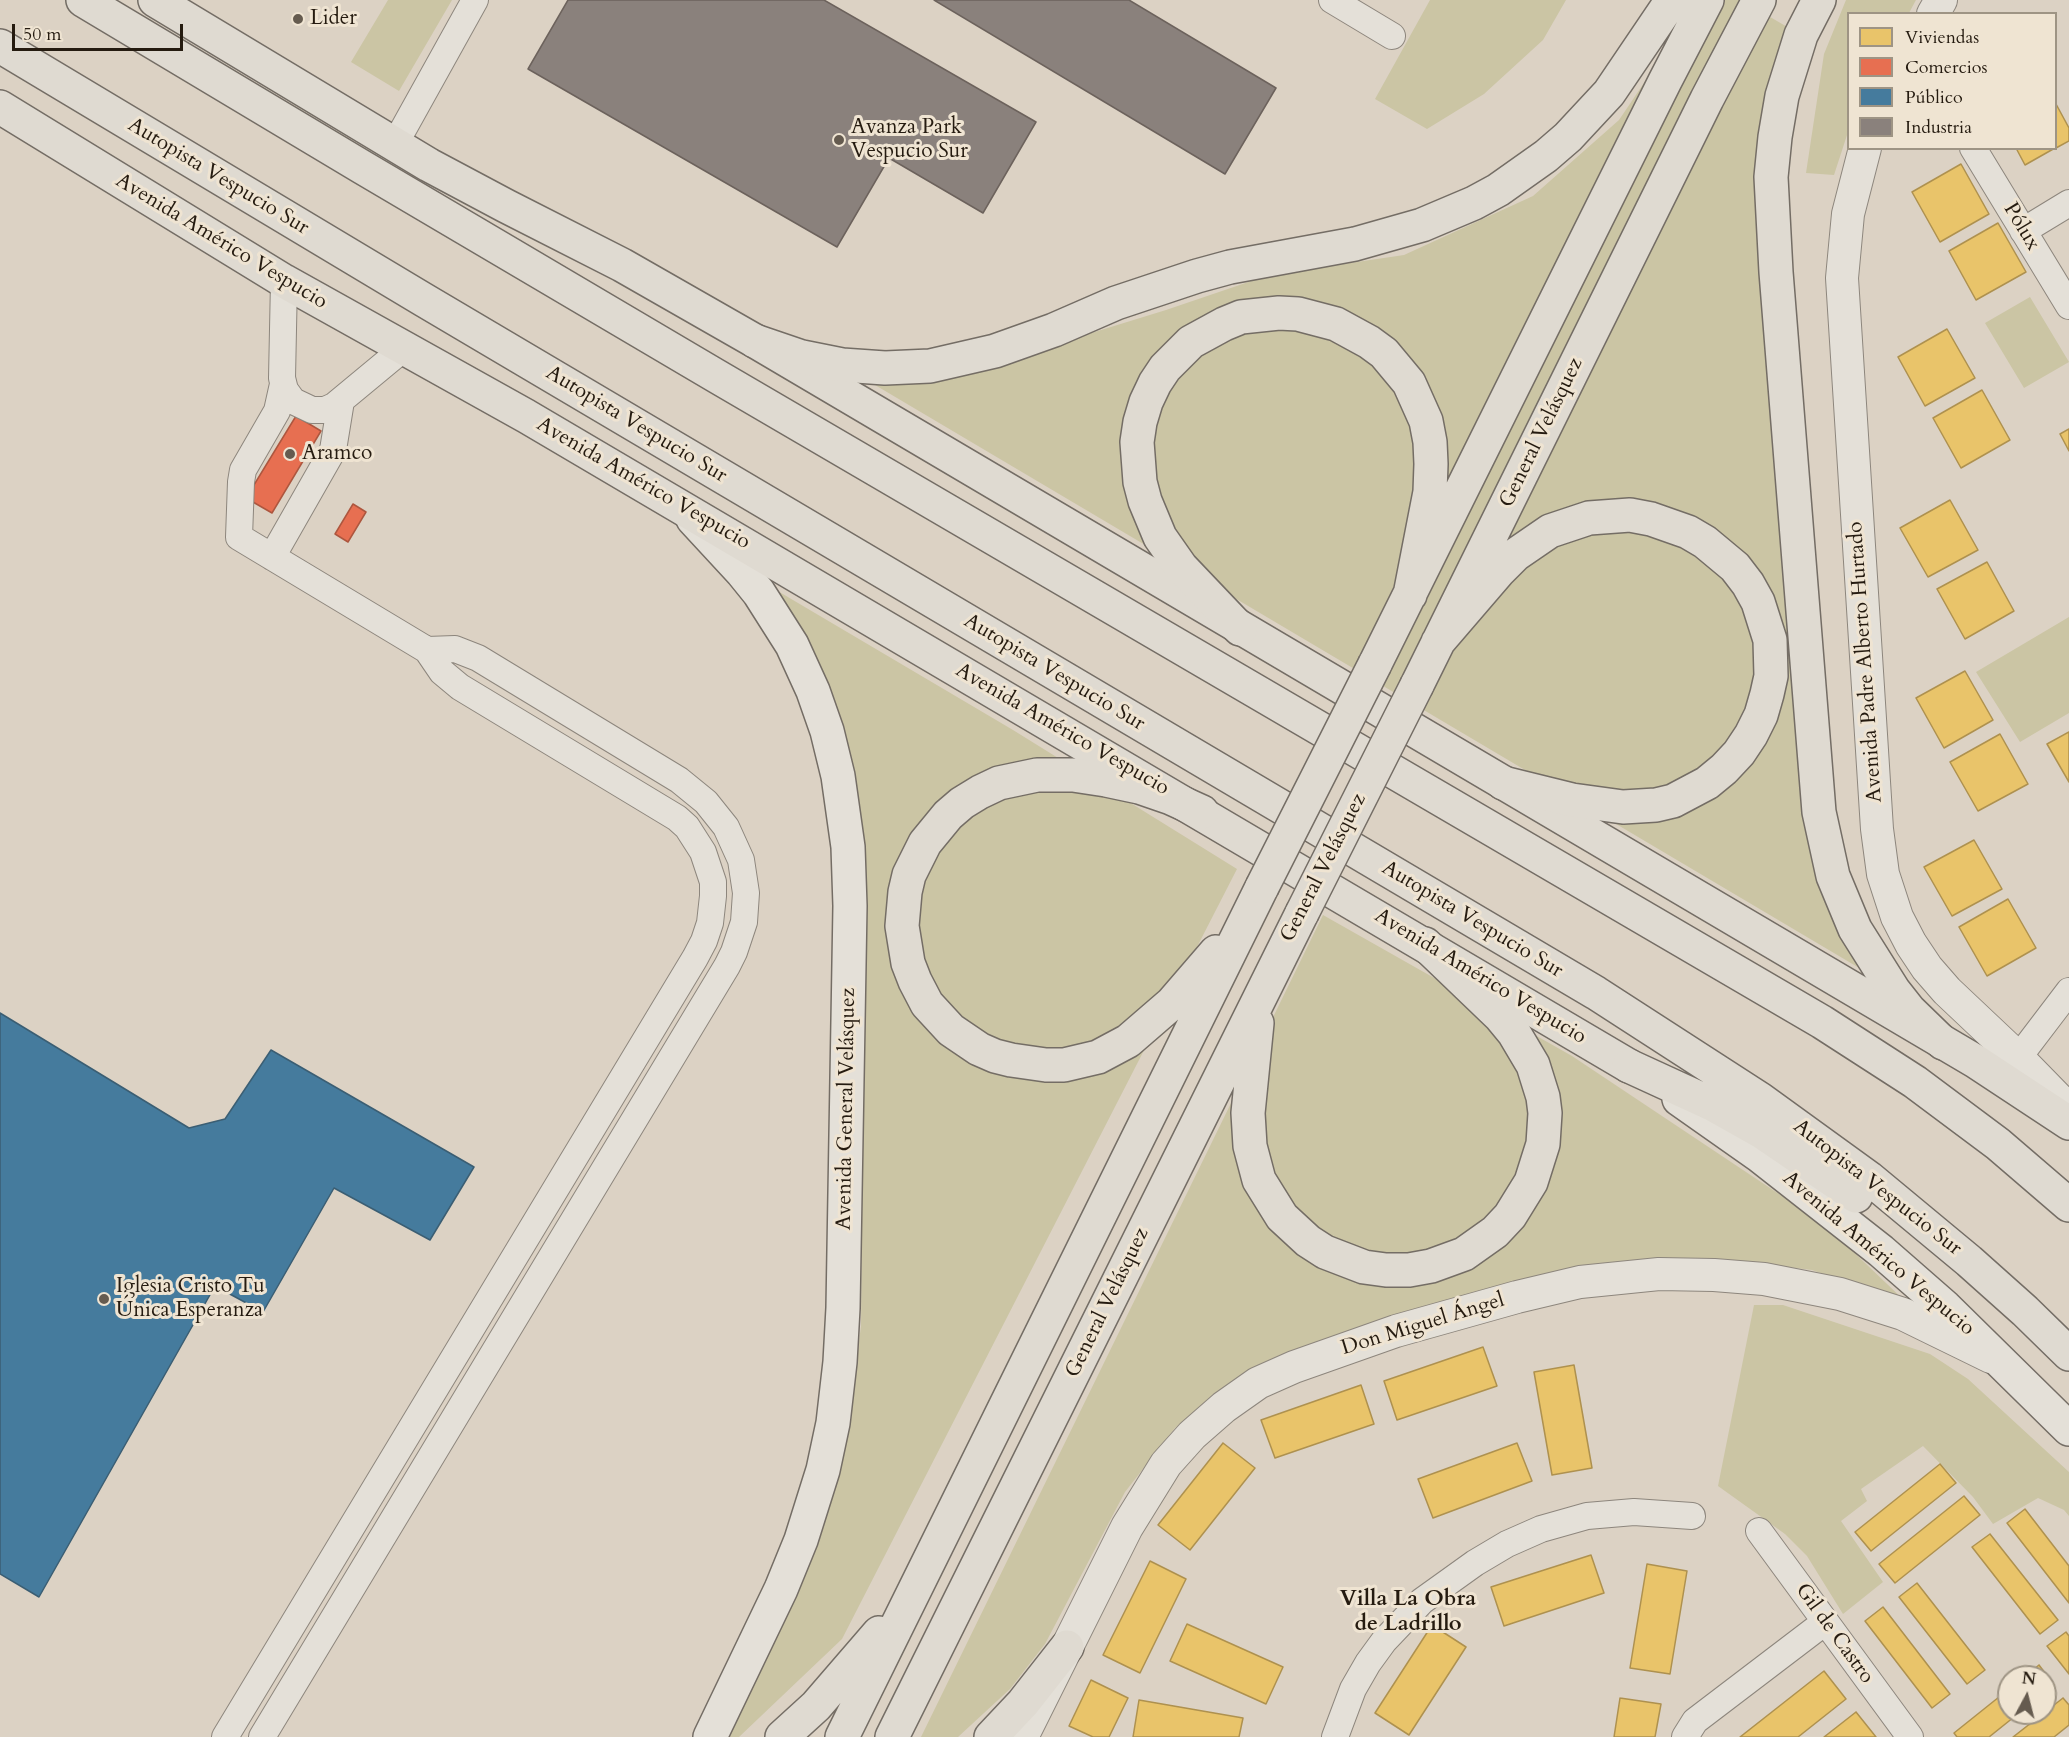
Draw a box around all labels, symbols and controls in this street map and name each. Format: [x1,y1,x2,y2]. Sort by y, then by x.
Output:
place label: Lider [310,6,357,32]
scale bar [15,12,186,50]
marker: Lider [291,12,305,26]
legend [1847,12,2057,150]
text: 50 m [23,22,62,47]
text: Viviendas [1905,25,1979,50]
text: Comercios [1905,55,1987,80]
text: Público [1905,85,1963,110]
street label: Autopista Vespucio Sur [123,113,313,241]
place label: Avanza Park Vespucio Sur [851,115,968,165]
text: Industria [1905,115,1972,140]
marker: Avanza Park Vespucio Sur [832,133,846,147]
street label: Avenida Américo Vespucio [110,169,332,315]
street label: Pólux [1997,199,2045,255]
street label: General Velásquez [1495,354,1589,512]
street label: Autopista Vespucio Sur [541,361,731,489]
street label: Avenida Américo Vespucio [532,412,754,556]
place label: Aramco [302,441,372,467]
marker: Aramco [283,447,297,461]
street label: Avenida Padre Alberto Hurtado [1844,521,1888,803]
street label: Autopista Vespucio Sur [959,609,1149,737]
street label: Avenida Américo Vespucio [951,658,1173,802]
street label: General Velásquez [1276,789,1372,947]
street label: Autopista Vespucio Sur [1377,856,1567,984]
street label: Avenida Américo Vespucio [1369,904,1591,1050]
street label: Avenida General Velásquez [832,988,862,1230]
street label: Autopista Vespucio Sur [1788,1114,1966,1262]
street label: Avenida Américo Vespucio [1777,1166,1979,1342]
street label: General Velásquez [1061,1224,1155,1382]
place label: Iglesia Cristo Tu Única Esperanza [116,1274,265,1324]
street label: Don Miguel Ángel [1339,1288,1507,1362]
marker: Iglesia Cristo Tu Única Esperanza [97,1292,111,1306]
street label: Gil de Castro [1789,1579,1879,1689]
district label: Villa La Obra de Ladrillo [1340,1587,1476,1639]
north arrow [1997,1665,2057,1725]
text: N [2021,1667,2037,1691]

